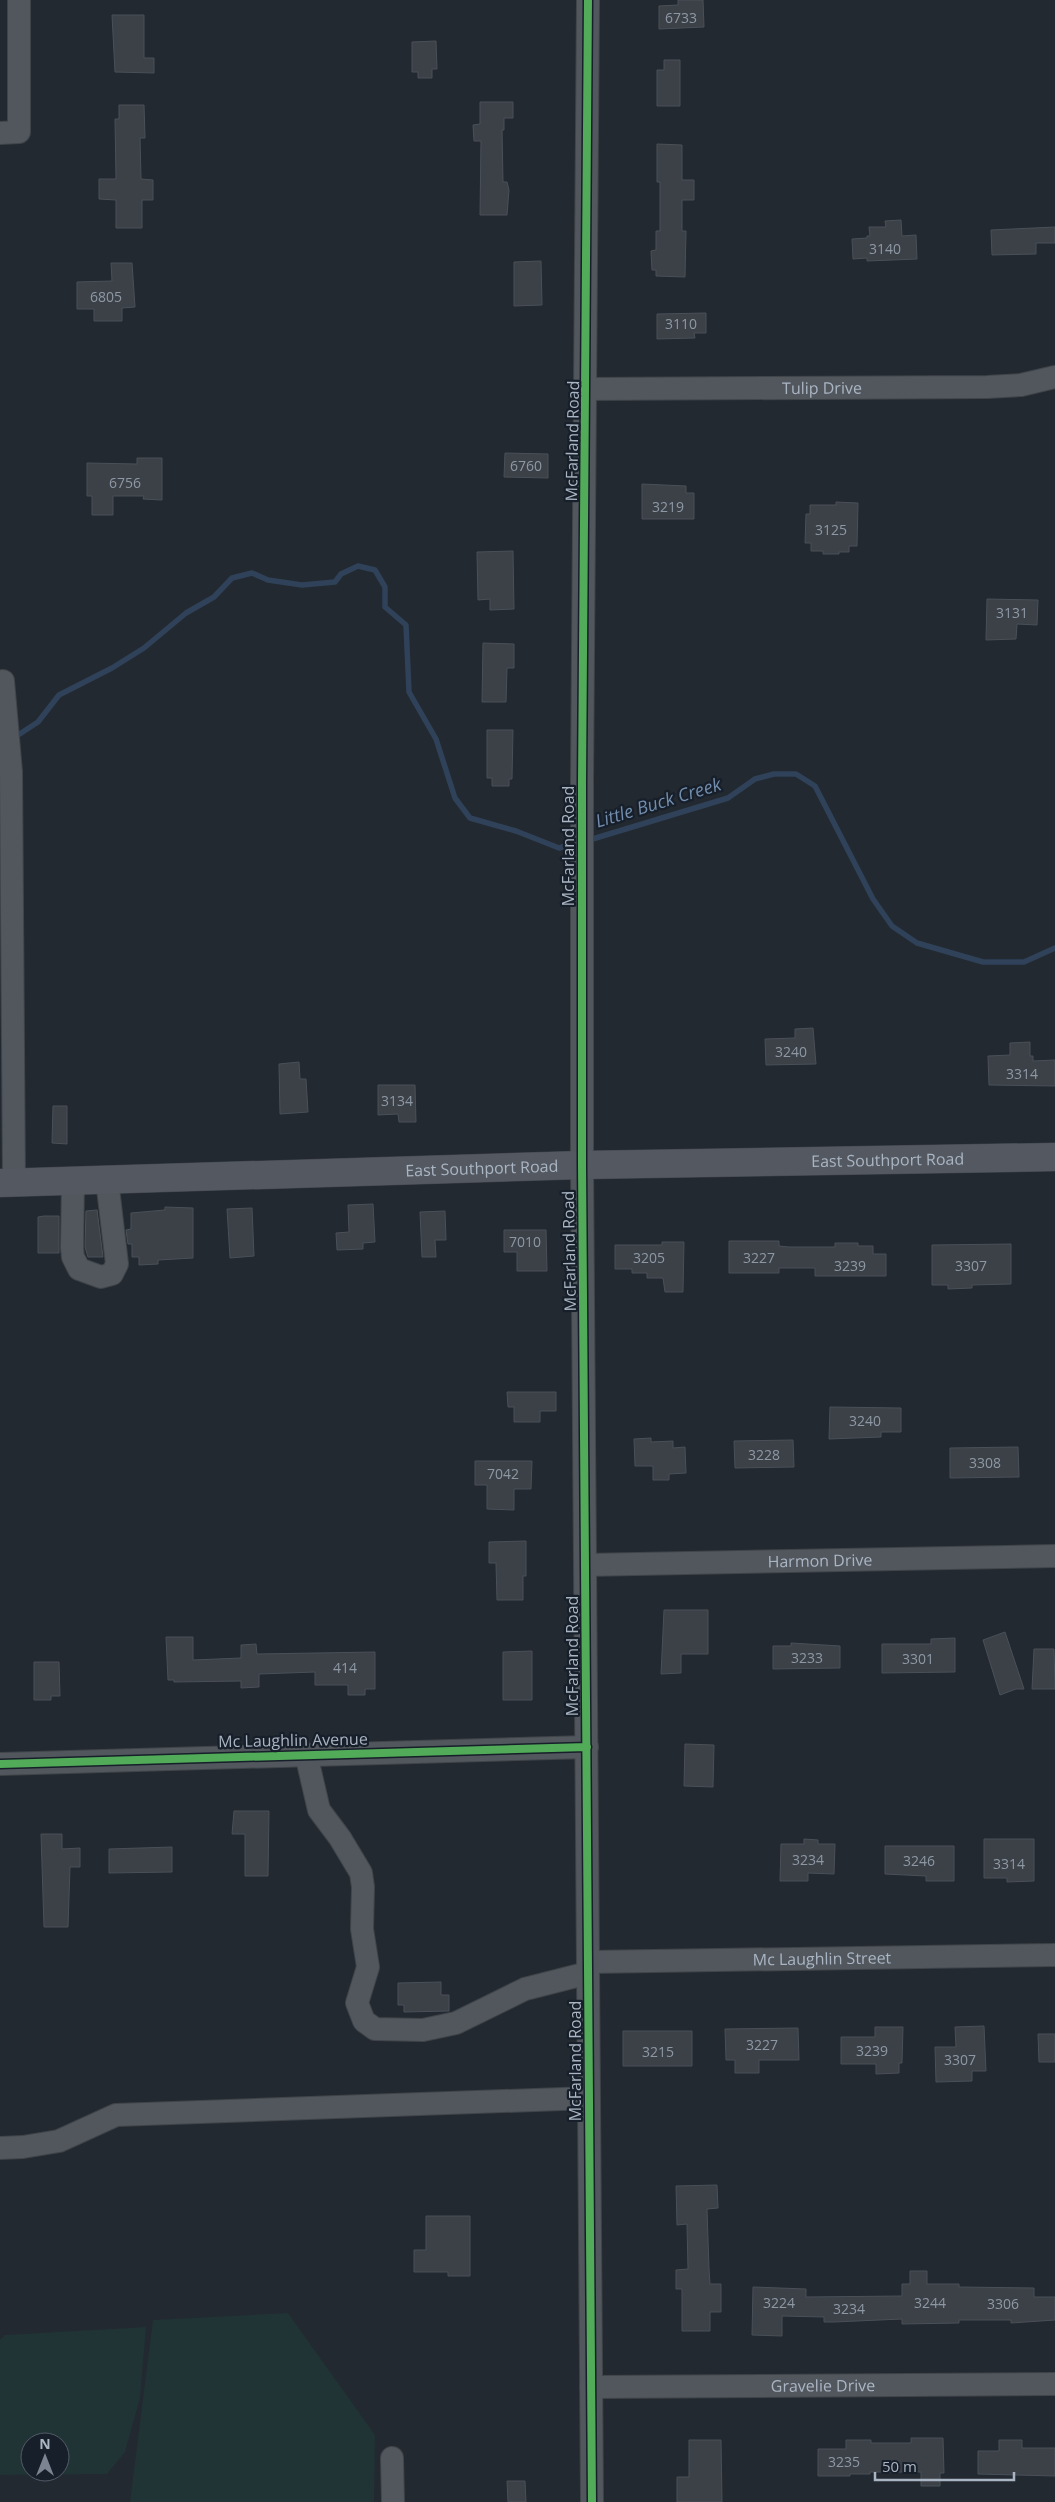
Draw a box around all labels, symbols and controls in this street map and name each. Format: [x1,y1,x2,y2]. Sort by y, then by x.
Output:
house number: 6733 [665,8,697,27]
house number: 3140 [869,239,901,258]
house number: 6805 [90,287,122,306]
house number: 3110 [665,314,697,333]
street label: Tulip Drive [782,377,862,399]
street label: McFarland Road [560,381,584,501]
house number: 6760 [510,456,542,475]
house number: 6756 [109,473,141,492]
house number: 3219 [652,497,684,516]
house number: 3125 [815,520,847,539]
house number: 3131 [996,603,1028,622]
water label: Little Buck Creek [592,771,725,833]
street label: McFarland Road [557,786,579,906]
house number: 3240 [775,1042,807,1061]
house number: 3314 [1006,1064,1038,1083]
house number: 3134 [381,1091,413,1110]
street label: East Southport Road [811,1148,964,1172]
street label: East Southport Road [405,1155,559,1181]
street label: McFarland Road [557,1191,581,1311]
house number: 7010 [509,1232,541,1251]
house number: 3205 [633,1248,665,1267]
house number: 3227 [743,1248,775,1267]
house number: 3239 [834,1256,866,1275]
house number: 3307 [955,1256,987,1275]
house number: 3240 [849,1411,881,1430]
house number: 3228 [748,1445,780,1464]
house number: 3308 [969,1453,1001,1472]
house number: 7042 [487,1464,519,1483]
street label: Harmon Drive [767,1548,873,1573]
street label: McFarland Road [561,1596,583,1716]
house number: 3233 [791,1648,823,1667]
house number: 3301 [902,1649,934,1668]
house number: 414 [333,1658,357,1677]
street label: Mc Laughlin Avenue [218,1728,368,1752]
house number: 3234 [792,1850,824,1869]
house number: 3246 [903,1851,935,1870]
house number: 3314 [993,1854,1025,1873]
street label: Mc Laughlin Street [753,1946,892,1971]
street label: McFarland Road [564,2001,586,2121]
house number: 3227 [746,2035,778,2054]
house number: 3239 [856,2041,888,2060]
house number: 3215 [642,2042,674,2061]
house number: 3307 [944,2050,976,2069]
house number: 3224 [763,2293,795,2312]
house number: 3244 [914,2293,946,2312]
house number: 3306 [987,2294,1019,2313]
house number: 3234 [833,2299,865,2318]
street label: Gravelie Drive [771,2374,875,2397]
north arrow [20,2432,70,2482]
text: N [39,2434,51,2453]
scale bar [875,2450,1014,2482]
house number: 3235 [828,2452,860,2471]
text: 50 m [882,2456,917,2476]

